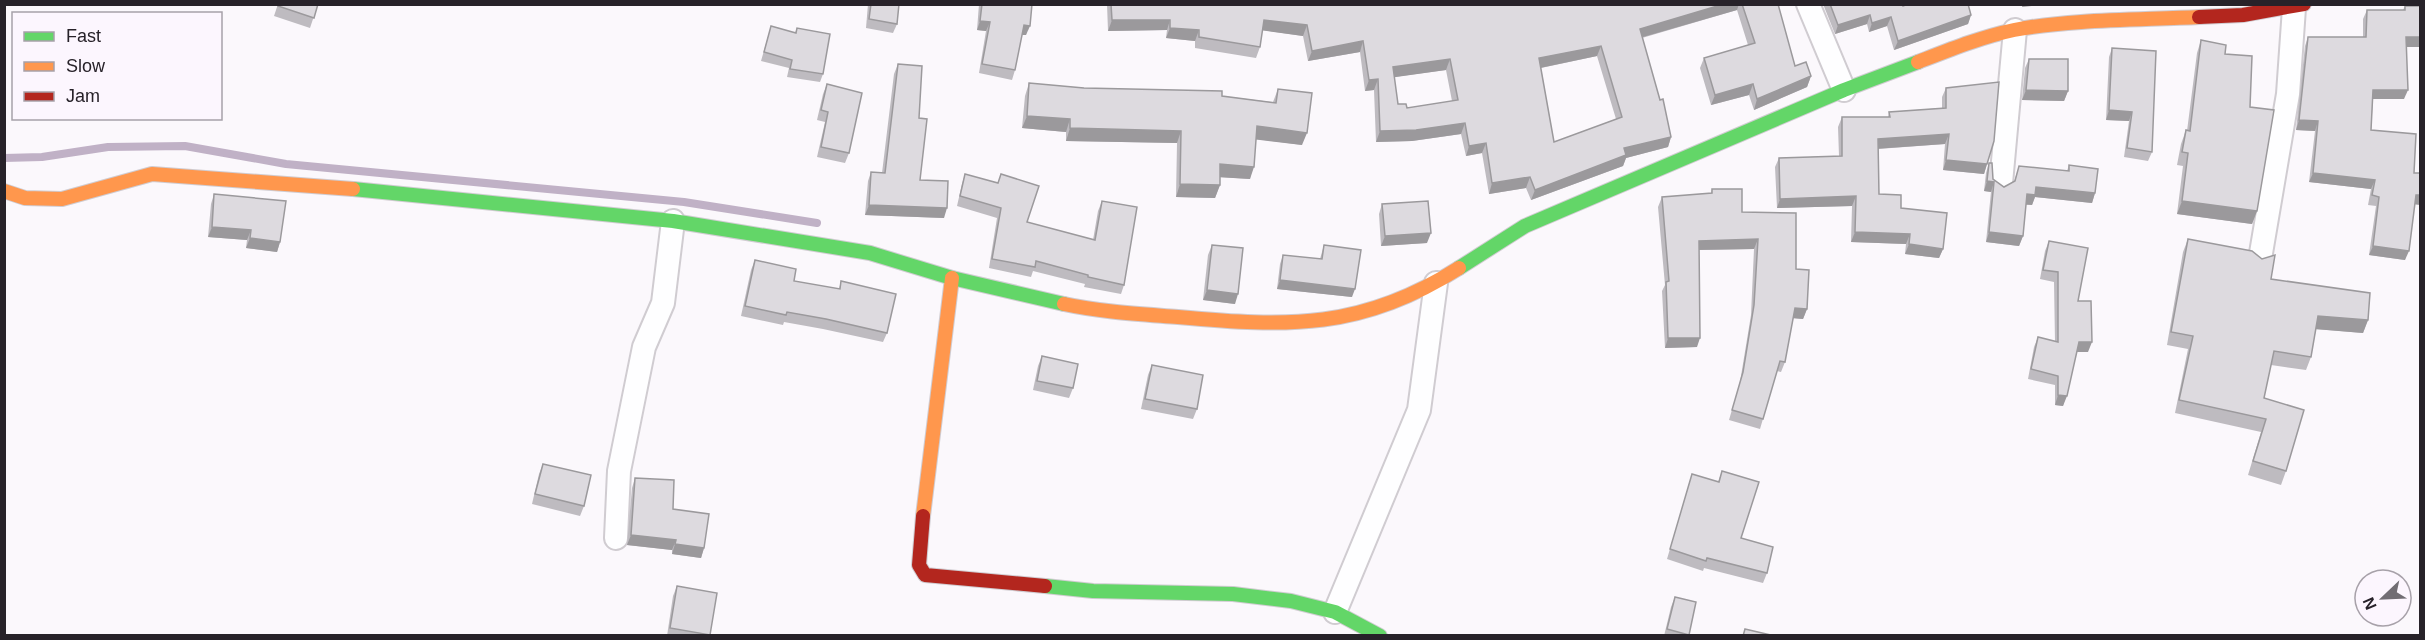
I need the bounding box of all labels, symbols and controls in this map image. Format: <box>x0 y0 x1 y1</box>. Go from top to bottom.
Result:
legend <box>12 12 222 120</box>
text: Fast <box>66 26 101 46</box>
text: Slow <box>66 56 106 76</box>
text: Jam <box>66 86 100 106</box>
north arrow <box>2353 568 2413 628</box>
text: N <box>2360 595 2380 612</box>

